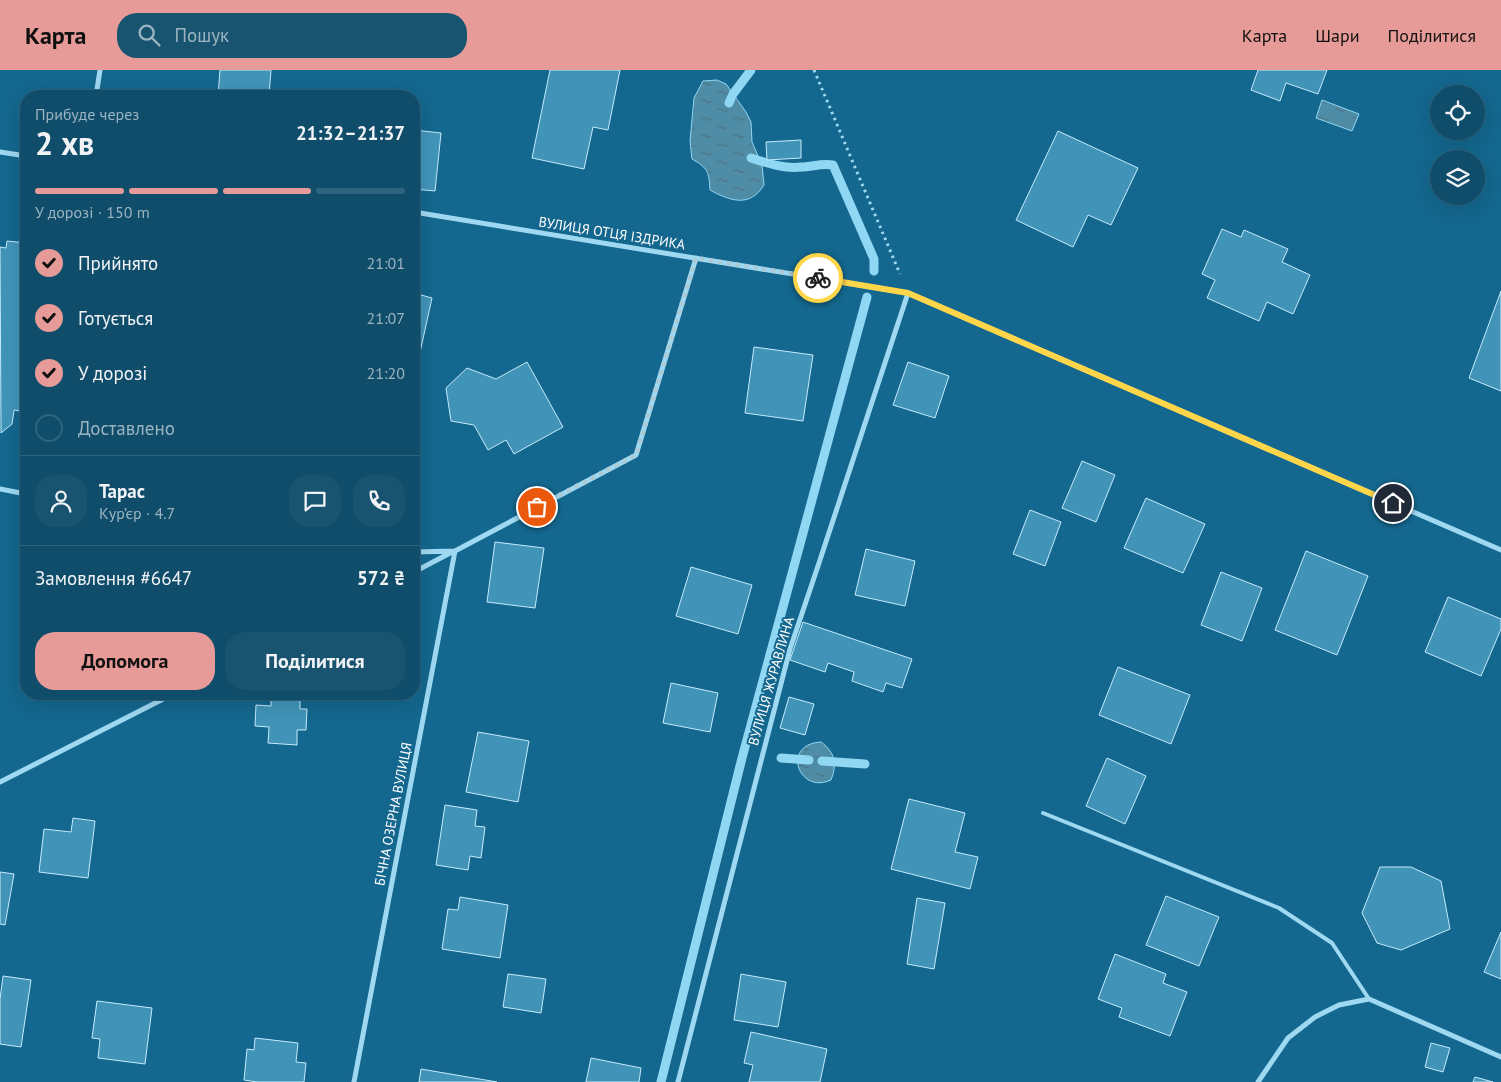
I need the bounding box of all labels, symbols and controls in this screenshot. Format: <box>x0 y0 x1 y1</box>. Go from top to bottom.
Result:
search box <box>117 13 467 58</box>
text: Карта <box>25 20 87 51</box>
icon: search <box>135 21 163 49</box>
text: Пошук <box>175 23 229 47</box>
text: Карта <box>1242 24 1287 47</box>
text: Шари <box>1315 24 1359 47</box>
text: Поділитися <box>1387 24 1476 47</box>
map controls <box>1430 85 1485 205</box>
button: locate <box>1430 85 1485 140</box>
text: Прибуде через <box>35 104 139 124</box>
text: 21:32–21:37 <box>296 121 405 145</box>
text: 2 хв <box>35 122 94 164</box>
button: layers <box>1430 150 1485 205</box>
text: У дорозі · 150 m <box>35 202 150 222</box>
street label: ВУЛИЦЯ ОТЦЯ ІЗДРИКА <box>537 213 687 254</box>
icon: check <box>35 249 63 277</box>
text: Прийнято <box>78 251 158 275</box>
text: 21:01 <box>367 253 405 273</box>
courier <box>793 253 843 303</box>
icon: bike <box>804 264 832 292</box>
icon: check <box>35 304 63 332</box>
text: Готується <box>78 306 153 330</box>
text: 21:07 <box>367 308 405 328</box>
icon: check <box>35 359 63 387</box>
text: У дорозі <box>78 361 147 385</box>
text: 21:20 <box>367 363 405 383</box>
text: Доставлено <box>78 416 175 440</box>
button: person <box>35 475 87 527</box>
button: chat <box>289 475 341 527</box>
button: phone <box>353 475 405 527</box>
text: Тарас <box>99 479 145 503</box>
pin <box>1372 482 1414 524</box>
pin <box>516 486 558 528</box>
icon: home <box>1379 489 1407 517</box>
icon: bag <box>523 493 551 521</box>
text: Кур’єр · 4.7 <box>99 503 175 523</box>
text: Замовлення #6647 <box>35 566 192 590</box>
text: 572 ₴ <box>357 566 405 590</box>
street label: ВУЛИЦЯ ЖУРАВЛИНА <box>744 614 798 748</box>
button: Допомога <box>35 632 215 690</box>
button: Поділитися <box>225 632 405 690</box>
street label: БІЧНА ОЗЕРНА ВУЛИЦЯ <box>370 741 416 887</box>

